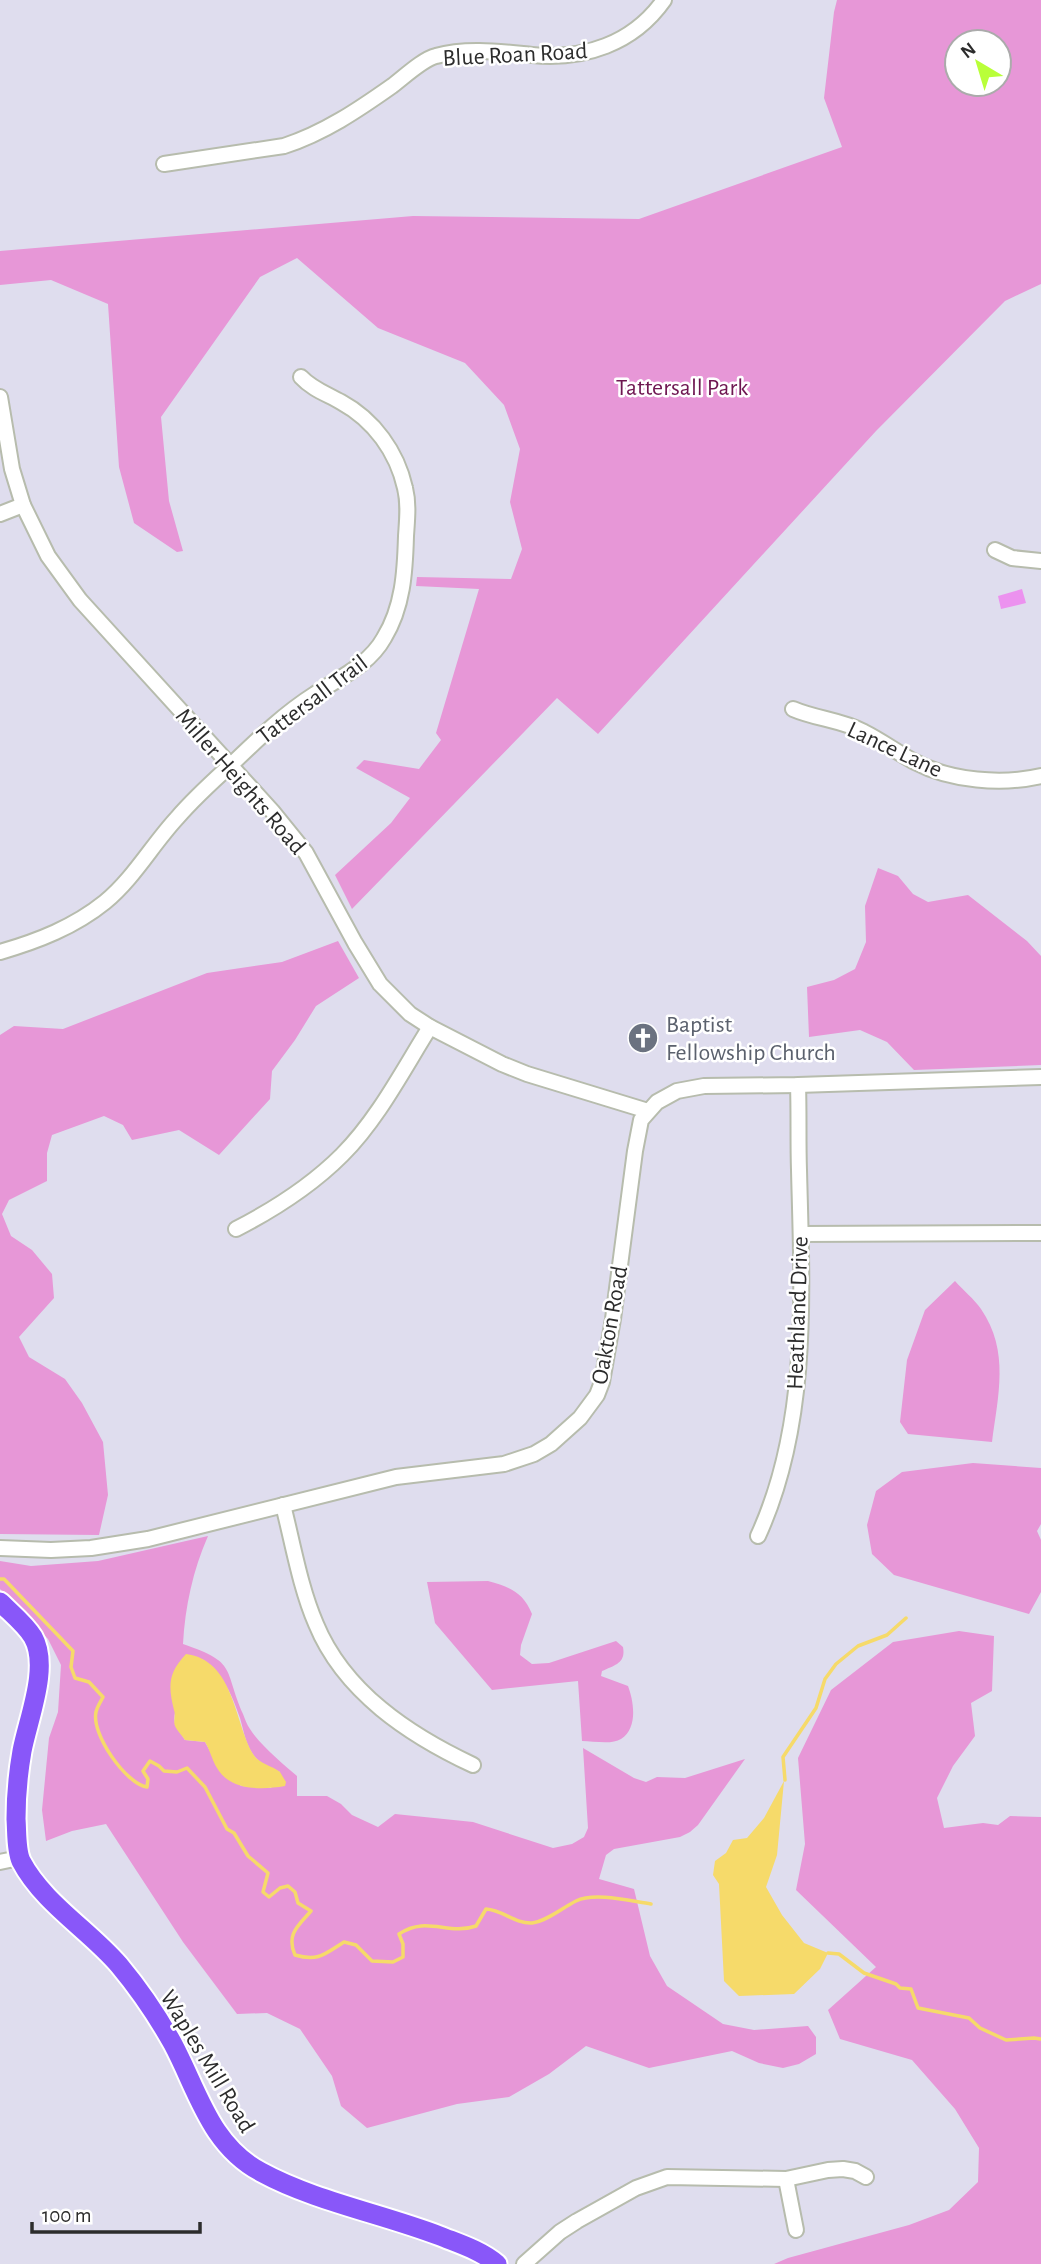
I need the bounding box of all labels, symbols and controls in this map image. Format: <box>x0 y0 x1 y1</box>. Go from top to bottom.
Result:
north arrow <box>943 28 1013 98</box>
street label: Blue Roan Road <box>442 39 588 71</box>
text: N <box>957 39 980 62</box>
park label: Tattersall Park <box>616 376 748 400</box>
street label: Tattersall Trail <box>253 651 372 749</box>
street label: Miller Heights Road <box>171 704 310 859</box>
street label: Lance Lane <box>843 718 946 782</box>
place label: Baptist Fellowship Church <box>666 1013 836 1065</box>
church icon: Baptist Fellowship Church <box>626 1021 660 1055</box>
street label: Heathland Drive <box>783 1236 813 1390</box>
street label: Oakton Road <box>588 1264 632 1386</box>
street label: Waples Mill Road <box>155 1986 259 2137</box>
scale bar <box>32 2190 200 2234</box>
text: 100 m <box>42 2205 92 2226</box>

